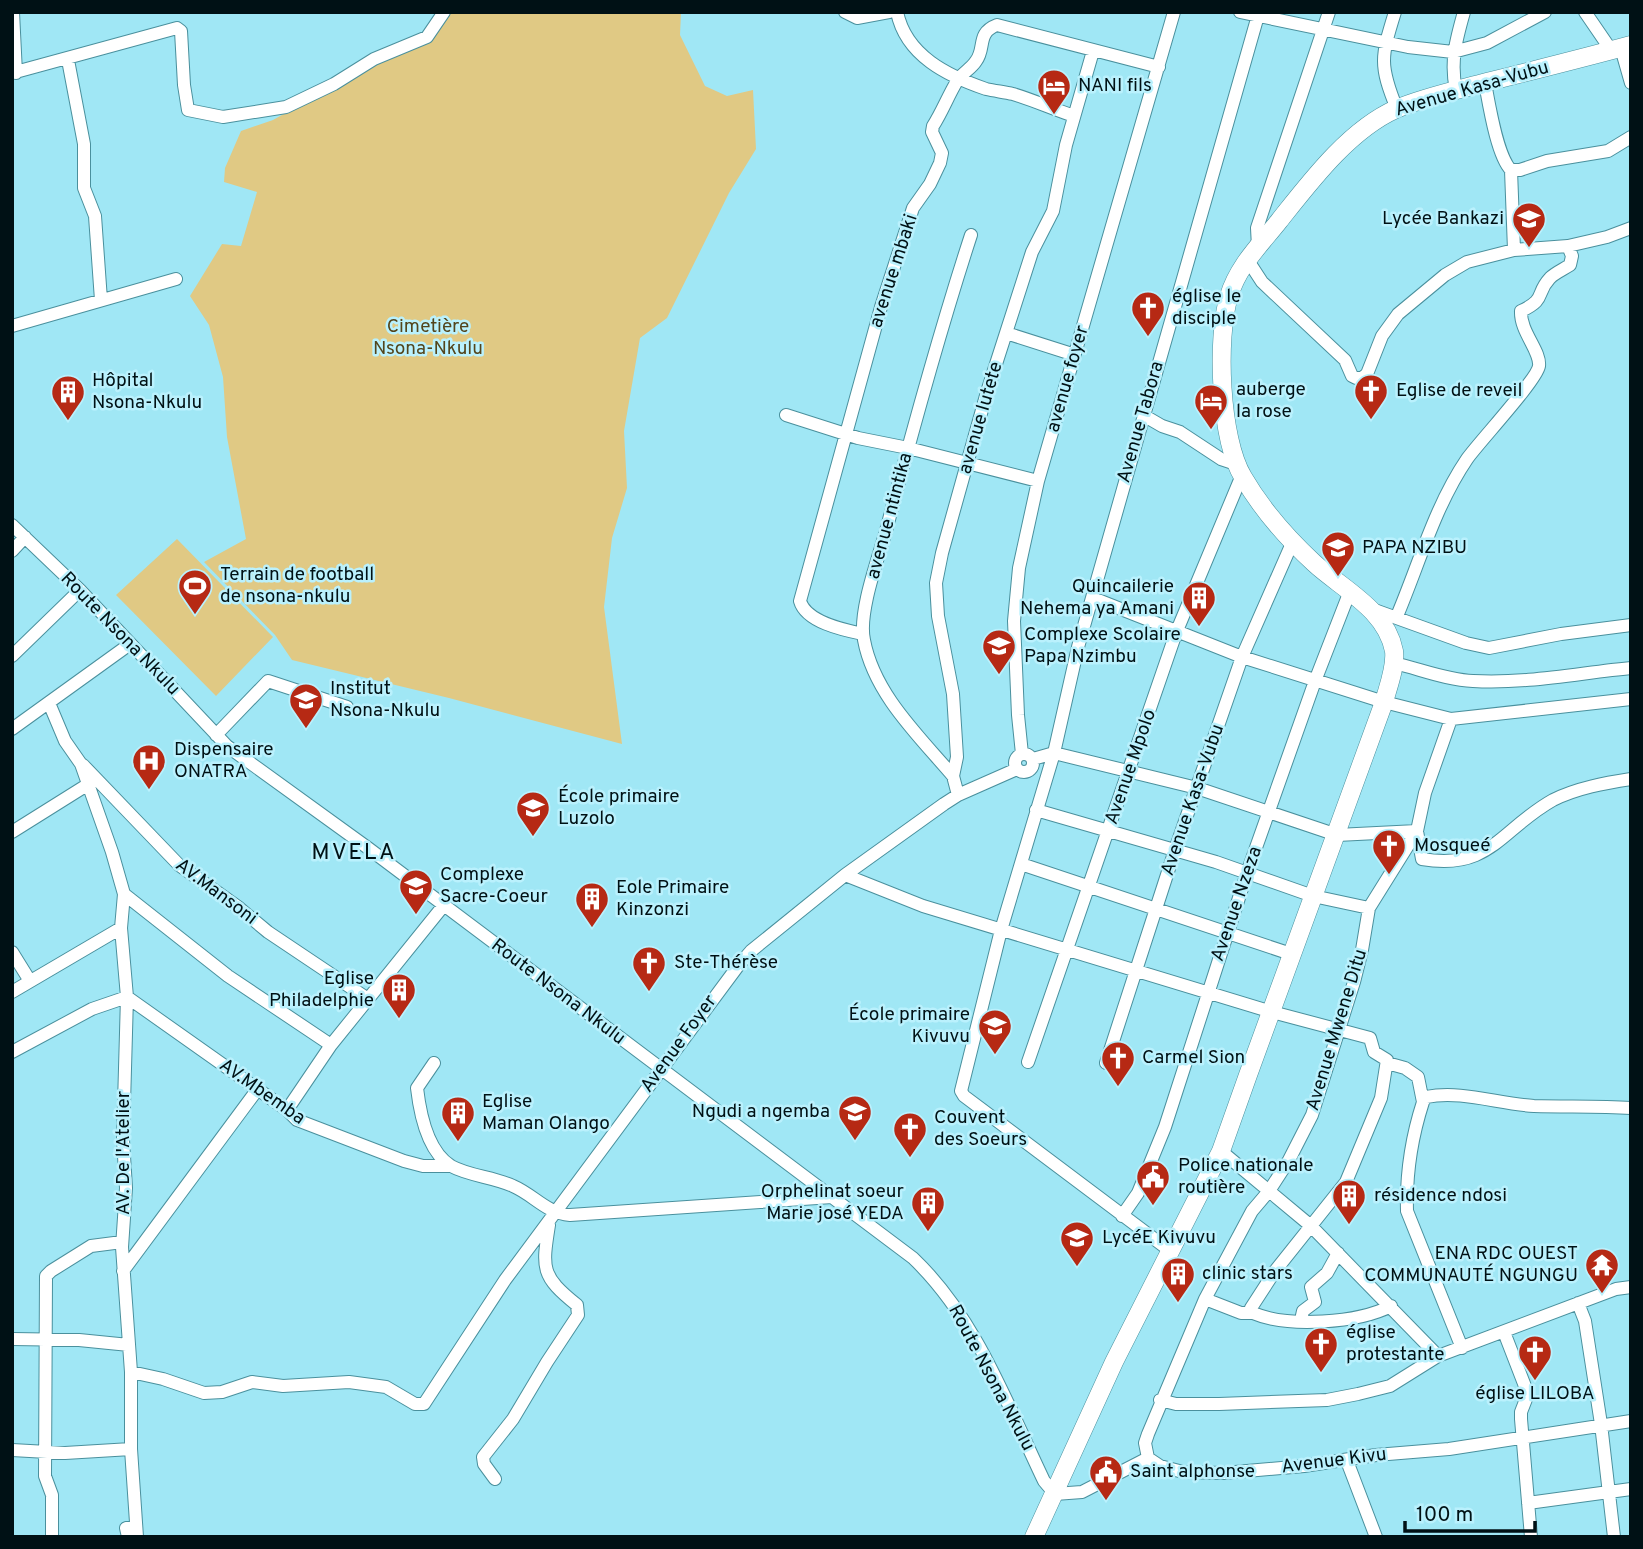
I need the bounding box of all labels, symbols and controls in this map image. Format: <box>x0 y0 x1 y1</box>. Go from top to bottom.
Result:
street label: Avenue Kasa-Vubu <box>1392 56 1552 122</box>
hotel icon: NANI fils <box>1035 67 1073 116</box>
place label: NANI fils <box>1078 74 1152 98</box>
school or university icon: Lycée Bankazi <box>1510 200 1548 249</box>
place label: Lycée Bankazi <box>1382 207 1504 231</box>
street label: avenue mbaki <box>864 211 924 331</box>
place label: église le disciple <box>1172 285 1241 331</box>
church icon: église le disciple <box>1129 289 1167 338</box>
park label: Cimetière Nsona-Nkulu <box>373 315 483 361</box>
street label: avenue foyer <box>1041 322 1095 435</box>
street label: Avenue Tabora <box>1112 358 1170 486</box>
street label: avenue lutete <box>953 359 1009 477</box>
place label: Hôpital Nsona-Nkulu <box>92 369 202 415</box>
church icon: Eglise de reveil <box>1352 372 1390 421</box>
building icon: Hôpital Nsona-Nkulu <box>49 373 87 422</box>
place label: auberge la rose <box>1236 378 1306 424</box>
place label: Eglise de reveil <box>1396 379 1522 403</box>
hotel icon: auberge la rose <box>1192 382 1230 431</box>
street label: avenue ntintika <box>862 450 918 582</box>
school or university icon: PAPA NZIBU <box>1319 529 1357 578</box>
place label: PAPA NZIBU <box>1362 536 1467 560</box>
place label: Terrain de football de nsona-nkulu <box>220 563 374 609</box>
street label: Route Nsona Nkulu <box>55 567 185 701</box>
sports icon: Terrain de football de nsona-nkulu <box>176 567 214 616</box>
place label: Quincailerie Nehema ya Amani <box>1020 575 1174 621</box>
building icon: Quincailerie Nehema ya Amani <box>1180 579 1218 628</box>
place label: Complexe Scolaire Papa Nzimbu <box>1024 623 1181 669</box>
school or university icon: Complexe Scolaire Papa Nzimbu <box>980 627 1018 676</box>
place label: Institut Nsona-Nkulu <box>330 677 440 723</box>
school or university icon: Institut Nsona-Nkulu <box>287 681 325 730</box>
street label: Avenue Mpolo <box>1100 706 1162 828</box>
street label: Avenue Kasa-Vubu <box>1156 721 1230 879</box>
place label: Dispensaire ONATRA <box>174 738 274 784</box>
hospital icon: Dispensaire ONATRA <box>130 742 168 791</box>
place label: École primaire Luzolo <box>558 784 680 831</box>
school or university icon: École primaire Luzolo <box>514 789 552 838</box>
church icon: Mosqueé <box>1370 827 1408 876</box>
place label: Mosqueé <box>1414 834 1491 858</box>
district label: MVELA <box>311 839 397 868</box>
street label: Avenue Nzeza <box>1206 843 1268 965</box>
street label: AV.Mansoni <box>170 853 262 931</box>
place label: Complexe Sacre-Coeur <box>440 863 548 909</box>
school or university icon: Complexe Sacre-Coeur <box>397 867 435 916</box>
place label: Eole Primaire Kinzonzi <box>616 876 729 922</box>
building icon: Eole Primaire Kinzonzi <box>573 880 611 929</box>
street label: Route Nsona Nkulu <box>486 934 630 1050</box>
church icon: Ste-Thérèse <box>630 944 668 993</box>
street label: Avenue Mwene Ditu <box>1301 946 1373 1114</box>
place label: Ste-Thérèse <box>674 951 778 975</box>
place label: Eglise Philadelphie <box>269 967 374 1013</box>
building icon: Eglise Philadelphie <box>380 971 418 1020</box>
street label: Avenue Foyer <box>635 990 723 1098</box>
place label: École primaire Kivuvu <box>848 1002 970 1049</box>
school or university icon: École primaire Kivuvu <box>976 1007 1014 1056</box>
church icon: Carmel Sion <box>1099 1039 1137 1088</box>
place label: Carmel Sion <box>1142 1046 1245 1070</box>
street label: AV.Mbemba <box>214 1054 310 1130</box>
street label: AV. De l'Atelier <box>112 1090 136 1215</box>
place label: Eglise Maman Olango <box>482 1090 610 1136</box>
school or university icon: Ngudi a ngemba <box>836 1093 874 1142</box>
building icon: Eglise Maman Olango <box>439 1094 477 1143</box>
place label: Ngudi a ngemba <box>692 1100 830 1124</box>
place label: Couvent des Soeurs <box>934 1106 1027 1152</box>
church icon: Couvent des Soeurs <box>891 1110 929 1159</box>
place label: Police nationale routière <box>1178 1154 1313 1200</box>
public building icon: Police nationale routière <box>1134 1158 1172 1207</box>
building icon: résidence ndosi <box>1330 1177 1368 1226</box>
place label: Orphelinat soeur Marie josé YEDA <box>761 1180 905 1226</box>
building icon: Orphelinat soeur Marie josé YEDA <box>909 1184 947 1233</box>
place label: résidence ndosi <box>1374 1184 1507 1208</box>
school or university icon: LycéE Kivuvu <box>1058 1219 1096 1268</box>
place label: LycéE Kivuvu <box>1102 1226 1216 1250</box>
place label: ENA RDC OUEST COMMUNAUTÉ NGUNGU <box>1364 1242 1578 1288</box>
temple icon: ENA RDC OUEST COMMUNAUTÉ NGUNGU <box>1583 1246 1621 1295</box>
building icon: clinic stars <box>1159 1255 1197 1304</box>
place label: clinic stars <box>1202 1262 1293 1286</box>
street label: Route Nsona Nkulu <box>942 1301 1040 1455</box>
place label: église protestante <box>1346 1321 1445 1367</box>
church icon: église protestante <box>1302 1325 1340 1374</box>
church icon: église LILOBA <box>1516 1333 1554 1382</box>
place label: église LILOBA <box>1475 1382 1595 1406</box>
street label: Avenue Kivu <box>1280 1443 1388 1479</box>
public building icon: Saint alphonse <box>1087 1453 1125 1502</box>
place label: Saint alphonse <box>1130 1460 1255 1484</box>
scale bar <box>1405 1490 1534 1534</box>
text: 100 m <box>1416 1502 1473 1529</box>

